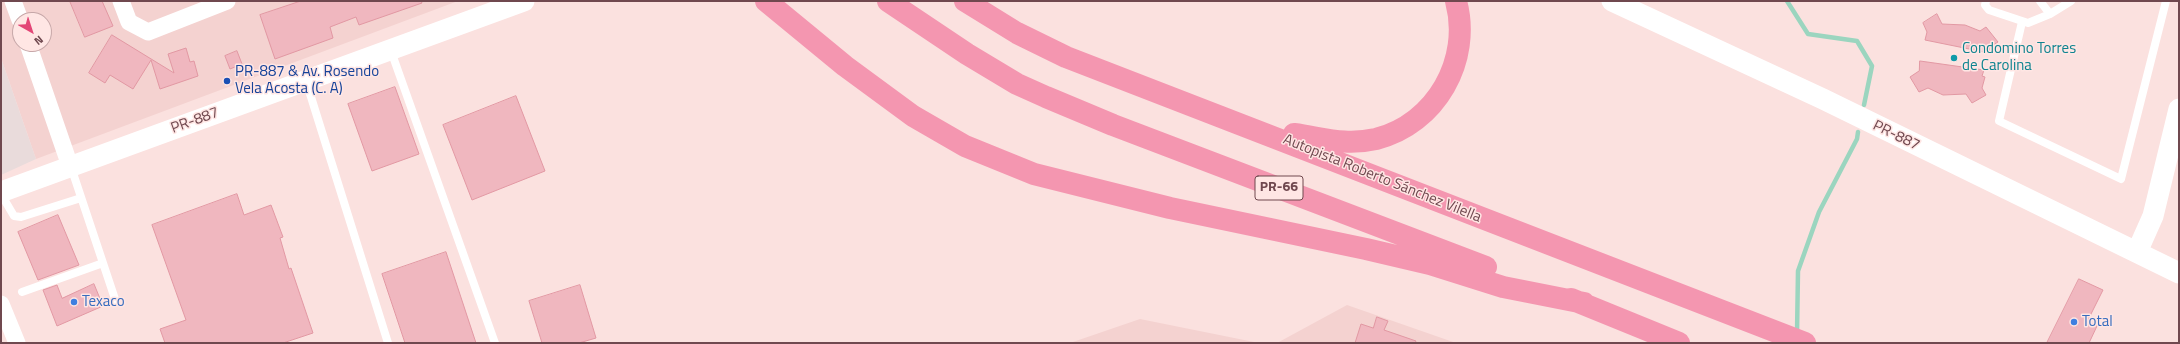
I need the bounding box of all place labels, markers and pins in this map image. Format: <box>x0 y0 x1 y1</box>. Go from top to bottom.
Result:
place label: Condomino Torres de Carolina <box>1962 40 2076 75</box>
marker: Condomino Torres de Carolina <box>1949 53 1959 63</box>
place label: PR-887 & Av. Rosendo Vela Acosta (C. A) <box>235 63 379 98</box>
marker: PR-887 & Av. Rosendo Vela Acosta (C. A) <box>222 76 232 86</box>
place label: Texaco <box>82 293 125 311</box>
marker: Texaco <box>69 297 79 307</box>
place label: Total <box>2082 313 2113 331</box>
marker: Total <box>2069 317 2079 327</box>

